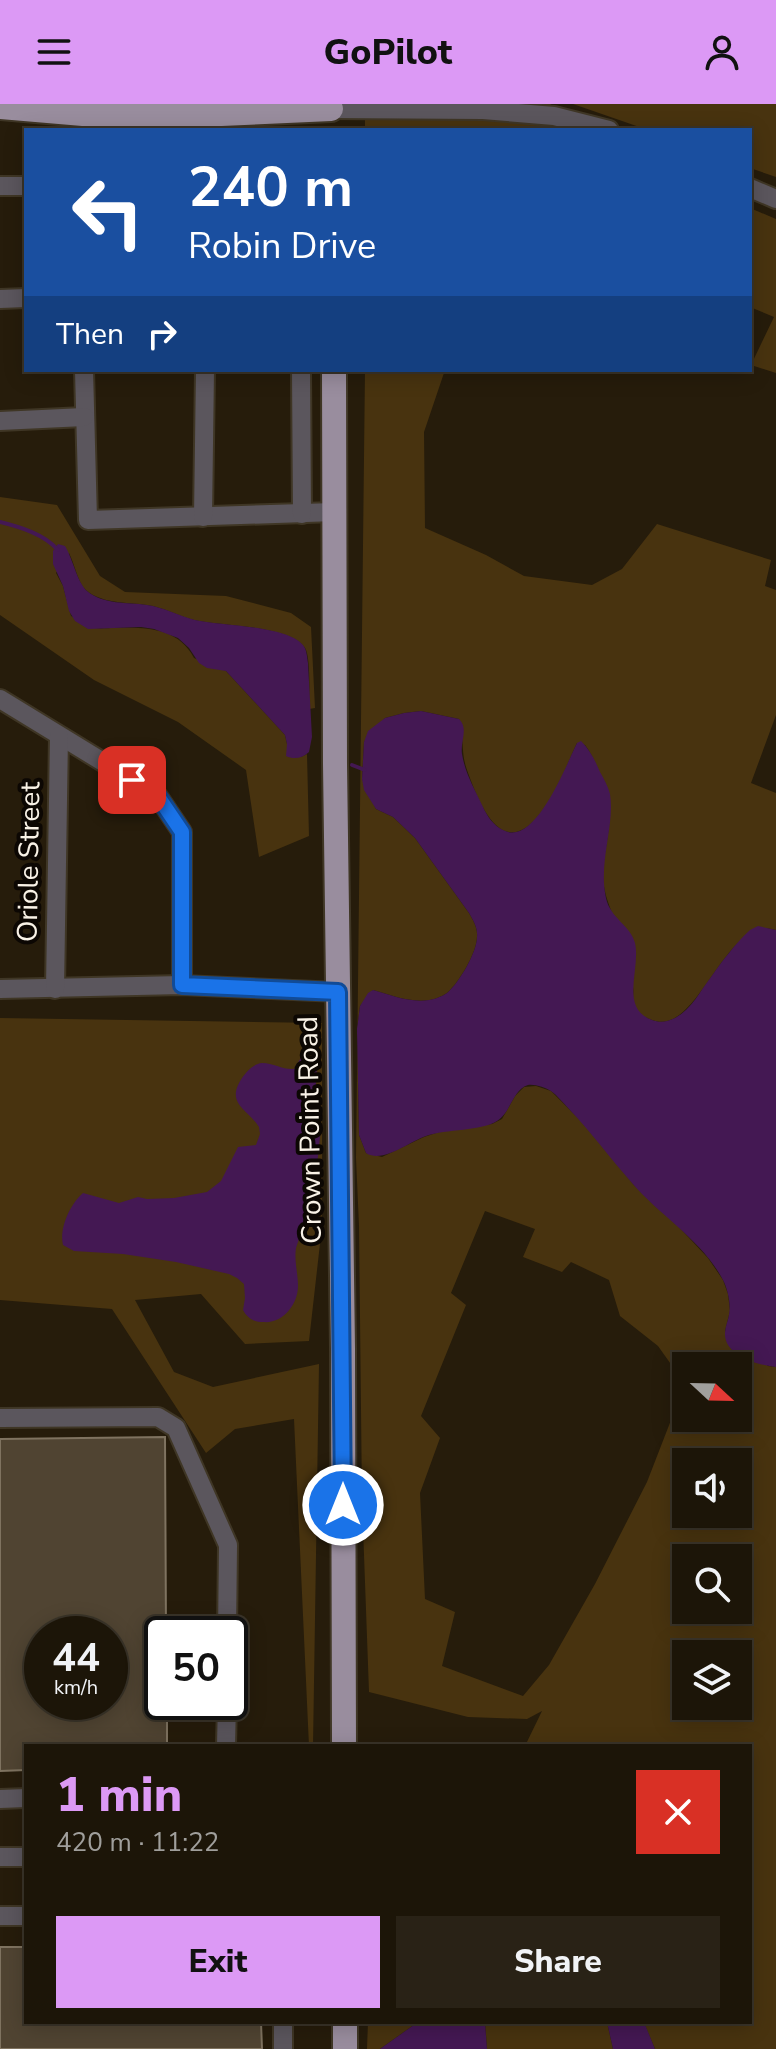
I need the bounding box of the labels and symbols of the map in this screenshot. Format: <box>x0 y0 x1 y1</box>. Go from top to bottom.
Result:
pin <box>98 746 166 814</box>
street label: Oriole Street <box>9 781 49 942</box>
street label: Crown Point Road <box>289 1016 331 1244</box>
north arrow <box>672 1352 752 1432</box>
position arrow <box>301 1463 385 1547</box>
speed limit sign: 50 <box>144 1616 248 1720</box>

